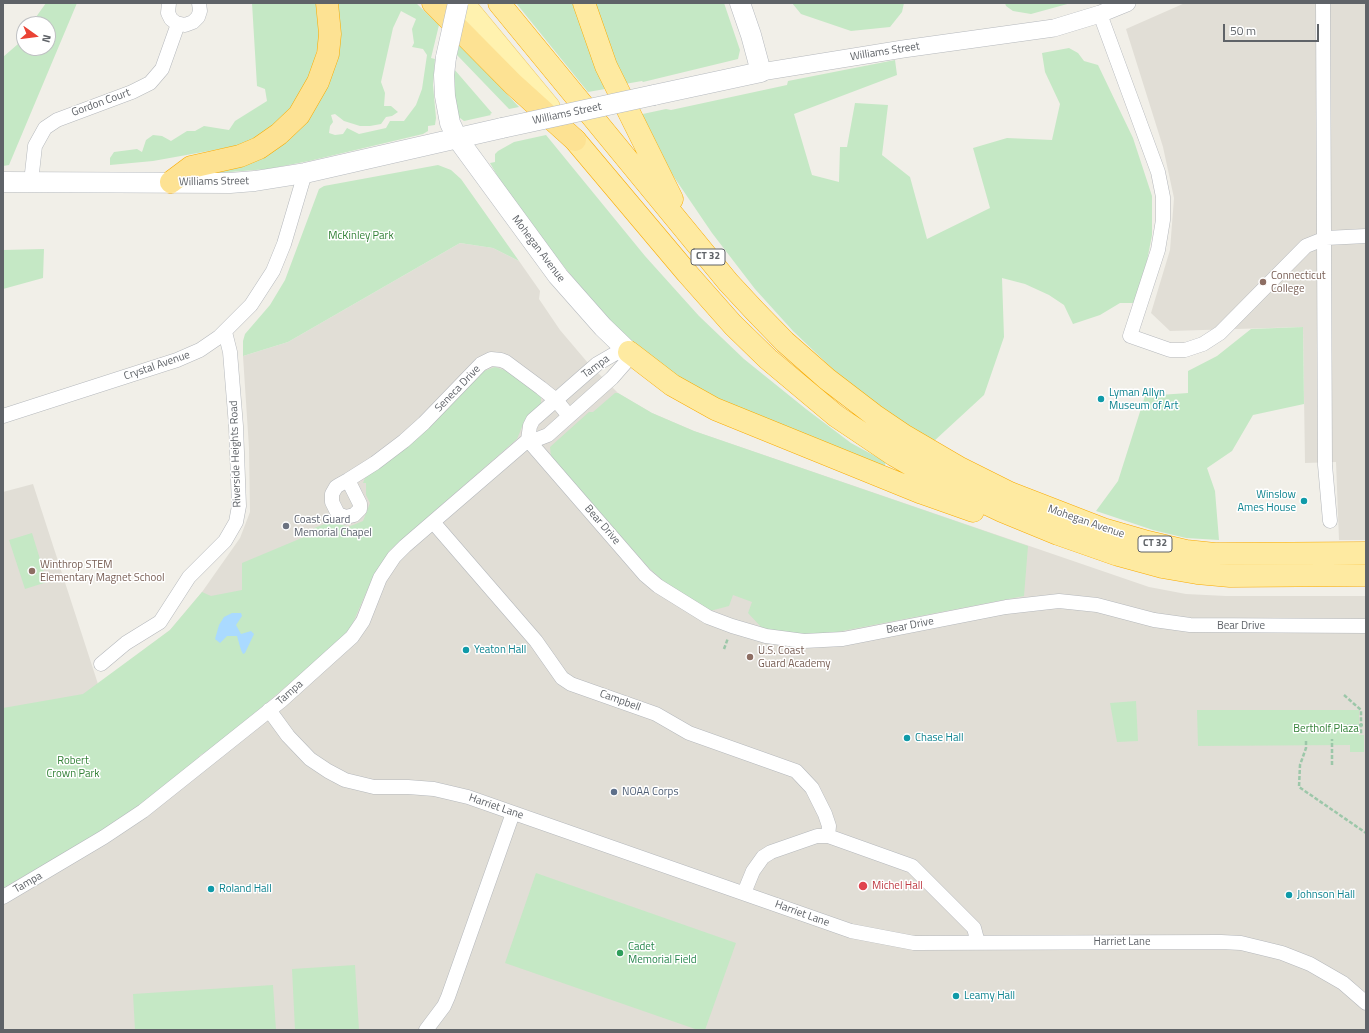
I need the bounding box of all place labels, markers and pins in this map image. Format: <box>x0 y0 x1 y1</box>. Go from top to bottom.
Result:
place label: Connecticut College <box>1271 269 1326 295</box>
marker: Connecticut College <box>1258 277 1268 287</box>
place label: Lyman Allyn Museum of Art <box>1109 386 1178 412</box>
marker: Lyman Allyn Museum of Art <box>1096 394 1106 404</box>
place label: Winslow Ames House <box>1237 488 1296 514</box>
marker: Winslow Ames House <box>1299 496 1309 506</box>
place label: Coast Guard Memorial Chapel <box>294 513 372 539</box>
marker: Coast Guard Memorial Chapel <box>281 521 291 531</box>
place label: Winthrop STEM Elementary Magnet School <box>40 558 165 584</box>
marker: Winthrop STEM Elementary Magnet School <box>27 566 37 576</box>
place label: Yeaton Hall <box>474 643 526 657</box>
place label: U.S. Coast Guard Academy <box>758 644 831 670</box>
marker: Yeaton Hall <box>461 645 471 655</box>
marker: U.S. Coast Guard Academy <box>745 652 755 662</box>
place label: Chase Hall <box>915 731 964 745</box>
marker: Chase Hall <box>902 733 912 743</box>
place label: NOAA Corps <box>622 785 678 799</box>
marker: NOAA Corps <box>609 787 619 797</box>
place label: Michel Hall <box>872 879 923 893</box>
marker: Michel Hall <box>857 880 869 892</box>
place label: Roland Hall <box>219 882 272 896</box>
marker: Roland Hall <box>206 884 216 894</box>
place label: Johnson Hall <box>1297 888 1355 902</box>
marker: Johnson Hall <box>1284 890 1294 900</box>
place label: Cadet Memorial Field <box>628 940 697 966</box>
marker: Cadet Memorial Field <box>615 948 625 958</box>
place label: Leamy Hall <box>964 989 1015 1003</box>
marker: Leamy Hall <box>951 991 961 1001</box>

